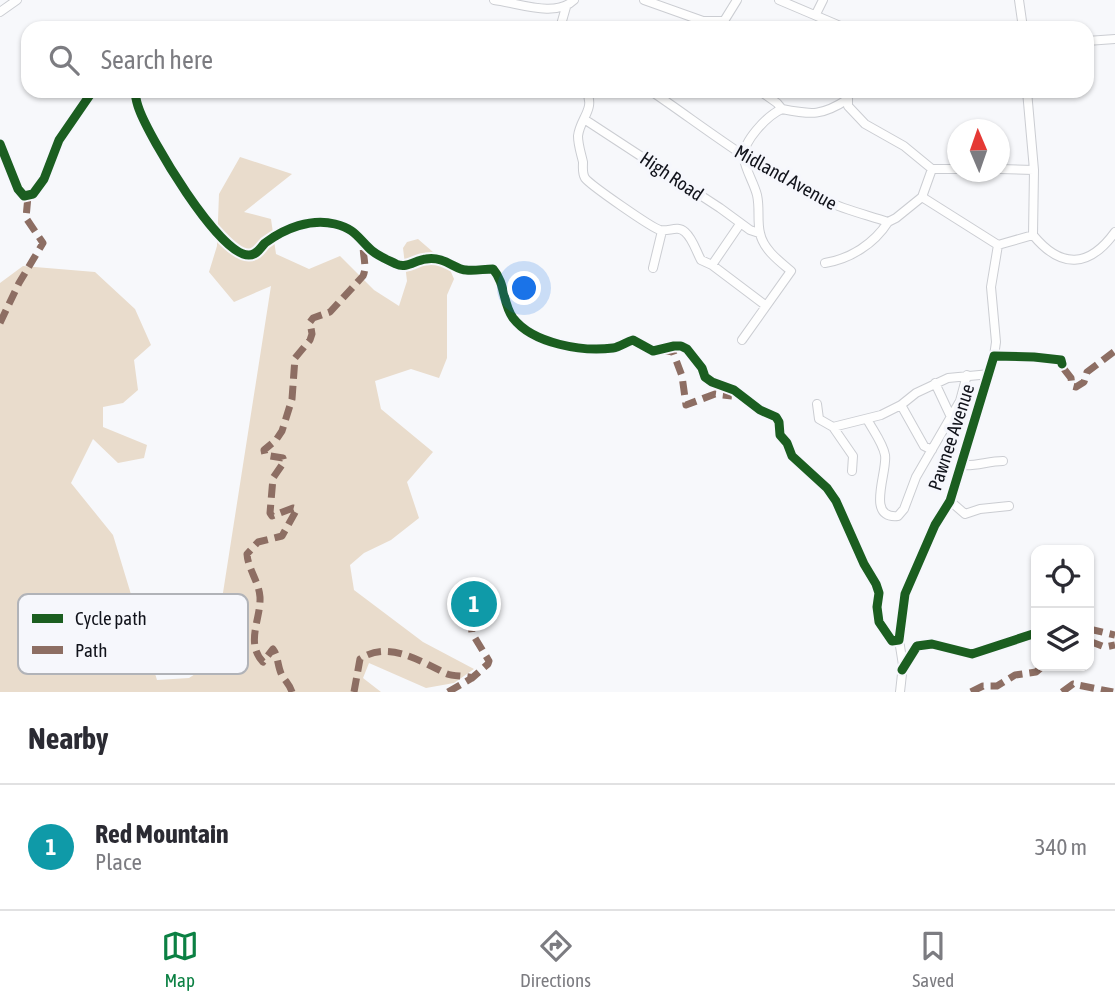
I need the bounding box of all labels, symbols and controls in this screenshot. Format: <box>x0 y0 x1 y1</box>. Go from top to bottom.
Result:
search box <box>21 21 1094 98</box>
icon: search <box>45 41 83 79</box>
text: Search here <box>101 45 213 75</box>
north arrow <box>947 119 1010 182</box>
street label: Midland Avenue <box>731 140 841 214</box>
street label: High Road <box>636 147 708 205</box>
your location <box>507 271 541 305</box>
street label: Pawnee Avenue <box>923 381 979 493</box>
map controls <box>1031 545 1094 671</box>
button: locate <box>1031 545 1094 608</box>
pin: 1 <box>451 578 497 630</box>
legend <box>18 594 248 674</box>
text: Cycle path <box>75 607 147 629</box>
button: layers <box>1031 608 1094 671</box>
text: Path <box>75 639 107 661</box>
text: Nearby <box>28 721 108 755</box>
text: Red Mountain <box>95 819 229 849</box>
text: 1 <box>46 834 56 860</box>
text: 340 m <box>1035 834 1087 860</box>
text: Place <box>95 849 142 875</box>
tab: Map <box>161 927 199 991</box>
tab: Directions <box>520 927 591 991</box>
tab: Saved <box>912 927 954 991</box>

